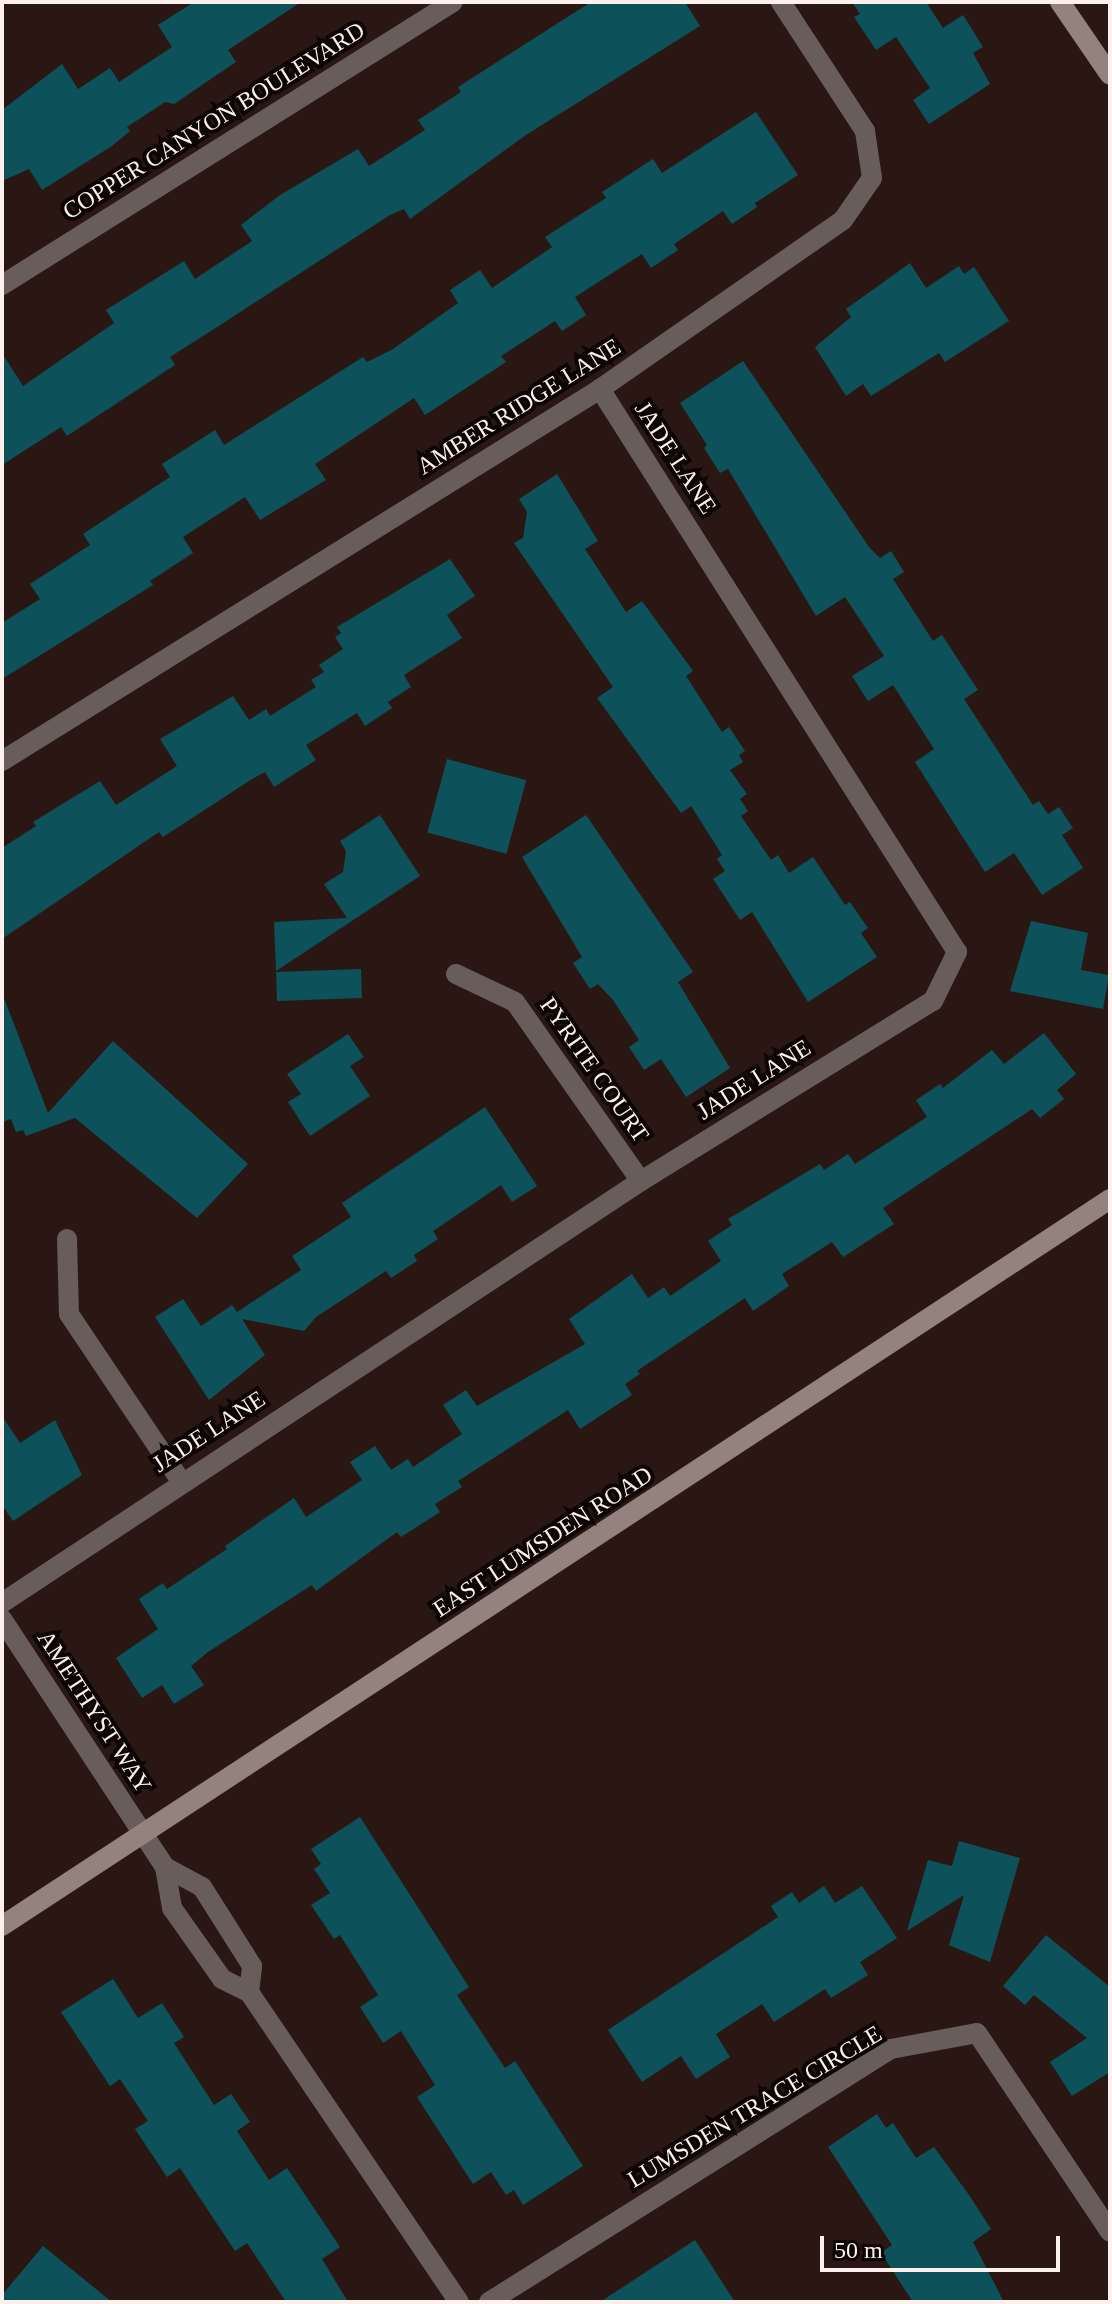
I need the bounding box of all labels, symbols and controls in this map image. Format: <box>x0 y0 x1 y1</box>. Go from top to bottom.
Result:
street label: COPPER CANYON BOULEVARD <box>58 16 370 226</box>
street label: AMBER RIDGE LANE <box>412 333 626 481</box>
street label: JADE LANE <box>628 396 722 520</box>
street label: PYRITE COURT <box>533 992 655 1148</box>
street label: JADE LANE <box>692 1034 816 1126</box>
street label: JADE LANE <box>147 1385 271 1479</box>
street label: EAST LUMSDEN ROAD <box>428 1460 658 1624</box>
street label: AMETHYST WAY <box>30 1625 158 1799</box>
street label: LUMSDEN TRACE CIRCLE <box>622 2019 888 2195</box>
scale bar <box>824 2220 1064 2270</box>
text: 50 m <box>834 2237 883 2263</box>

